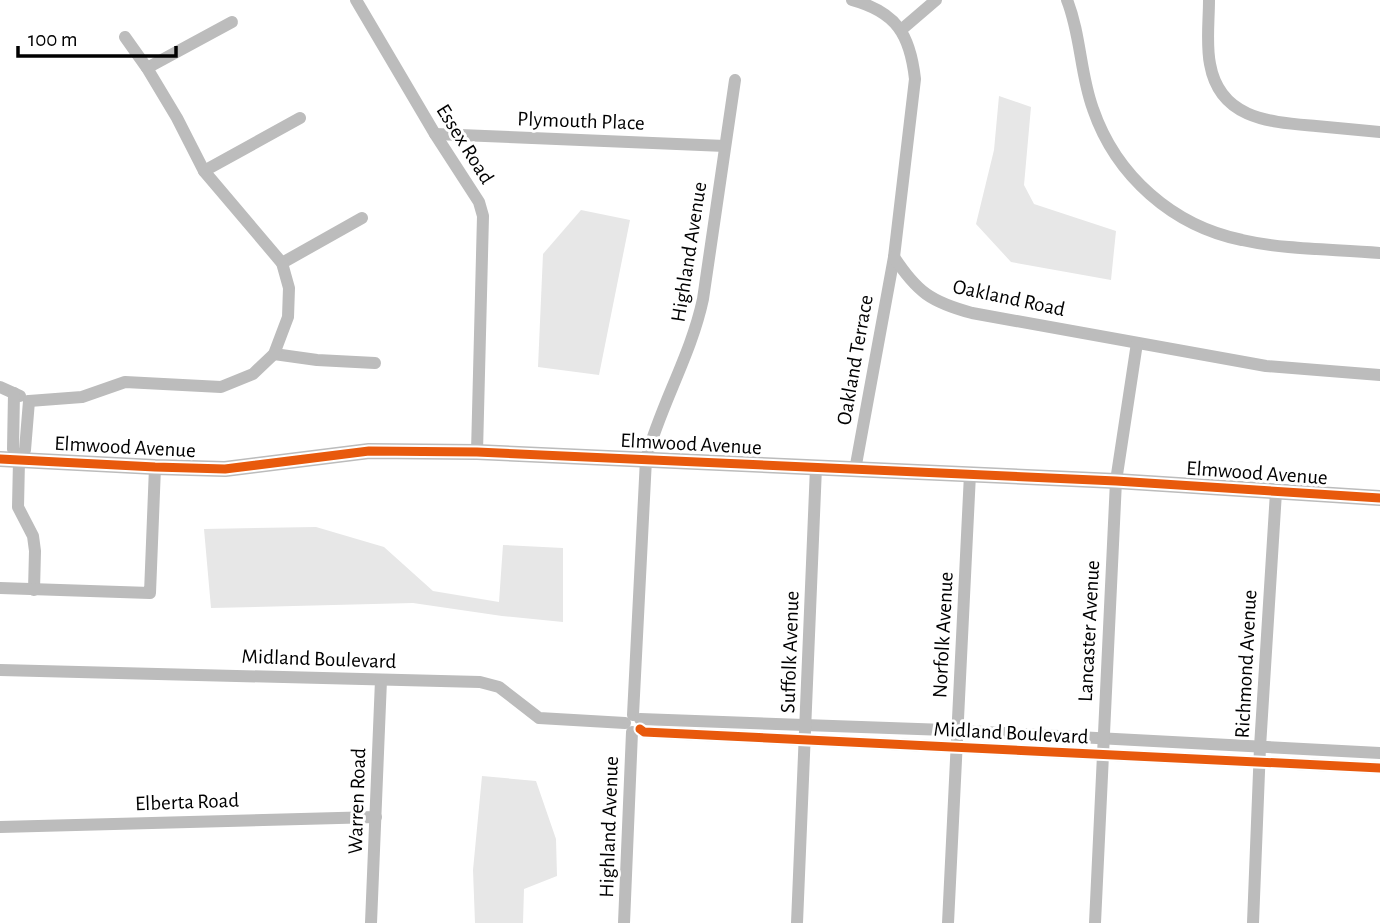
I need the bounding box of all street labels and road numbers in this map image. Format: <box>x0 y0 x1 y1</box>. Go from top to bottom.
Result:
street label: Essex Road <box>432 100 498 188</box>
street label: Plymouth Place <box>517 108 645 134</box>
street label: Highland Avenue <box>668 180 710 324</box>
street label: Oakland Road <box>951 276 1067 320</box>
street label: Oakland Terrace <box>833 293 877 427</box>
street label: Elmwood Avenue <box>620 430 762 458</box>
street label: Elmwood Avenue <box>54 433 196 461</box>
street label: Elmwood Avenue <box>1186 458 1328 488</box>
street label: Lancaster Avenue <box>1075 560 1103 702</box>
street label: Norfolk Avenue <box>929 571 957 699</box>
street label: Richmond Avenue <box>1232 589 1260 739</box>
street label: Suffolk Avenue <box>777 590 803 714</box>
street label: Midland Boulevard <box>241 646 397 672</box>
street label: Midland Boulevard <box>933 718 1089 748</box>
street label: Warren Road <box>345 747 369 855</box>
street label: Highland Avenue <box>596 756 622 898</box>
street label: Elberta Road <box>135 790 240 814</box>

